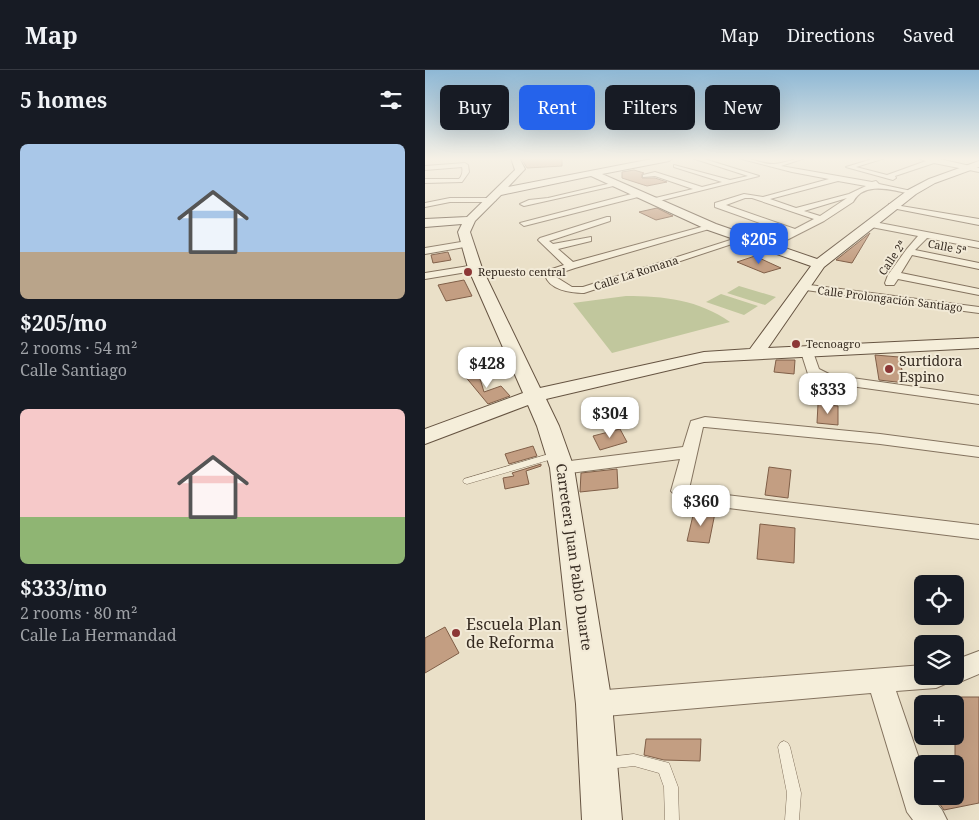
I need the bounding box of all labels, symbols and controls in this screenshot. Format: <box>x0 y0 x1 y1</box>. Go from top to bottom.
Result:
text: Map <box>25 18 78 51</box>
text: Map <box>721 23 759 47</box>
text: Directions <box>787 23 875 47</box>
text: Saved <box>903 23 954 47</box>
chip: Buy <box>440 85 509 130</box>
chip: Rent <box>519 85 595 130</box>
chip: Filters <box>605 85 695 130</box>
chip: New <box>705 85 780 130</box>
text: 5 homes <box>20 86 107 114</box>
icon: filters <box>377 86 405 114</box>
icon: home <box>168 177 258 267</box>
pin: $205 <box>729 222 789 265</box>
text: $205 <box>741 228 777 250</box>
street label: Calle 5ª <box>927 235 968 258</box>
street label: Calle 2ª <box>874 237 909 278</box>
street label: Calle La Romana <box>592 252 680 293</box>
place label: Repuesto central <box>478 264 566 279</box>
marker: Repuesto central <box>462 266 474 278</box>
street label: Calle Prolongación Santiago <box>817 282 963 315</box>
text: $205/mo <box>20 309 107 337</box>
place label: Tecnoagro <box>806 336 861 351</box>
text: 2 rooms · 54 m² <box>20 337 137 359</box>
marker: Tecnoagro <box>790 338 802 350</box>
pin: $428 <box>457 346 517 389</box>
place label: Surtidora Espino <box>899 351 962 386</box>
text: $428 <box>469 352 505 374</box>
text: Calle Santiago <box>20 359 127 381</box>
marker: Surtidora Espino <box>883 363 895 375</box>
pin: $333 <box>798 372 858 415</box>
text: $333 <box>810 378 846 400</box>
pin: $304 <box>580 396 640 439</box>
text: $304 <box>592 402 628 424</box>
icon: home <box>168 442 258 532</box>
street label: Carretera Juan Pablo Duarte <box>552 462 597 652</box>
pin: $360 <box>671 484 731 527</box>
text: $360 <box>683 490 719 512</box>
text: $333/mo <box>20 574 107 602</box>
map controls <box>914 575 964 805</box>
button: locate <box>914 575 964 625</box>
text: 2 rooms · 80 m² <box>20 602 137 624</box>
place label: Escuela Plan de Reforma <box>466 613 562 653</box>
text: Calle La Hermandad <box>20 624 177 646</box>
marker: Escuela Plan de Reforma <box>450 627 462 639</box>
button: layers <box>914 635 964 685</box>
button: + <box>914 695 964 745</box>
button: − <box>914 755 964 805</box>

